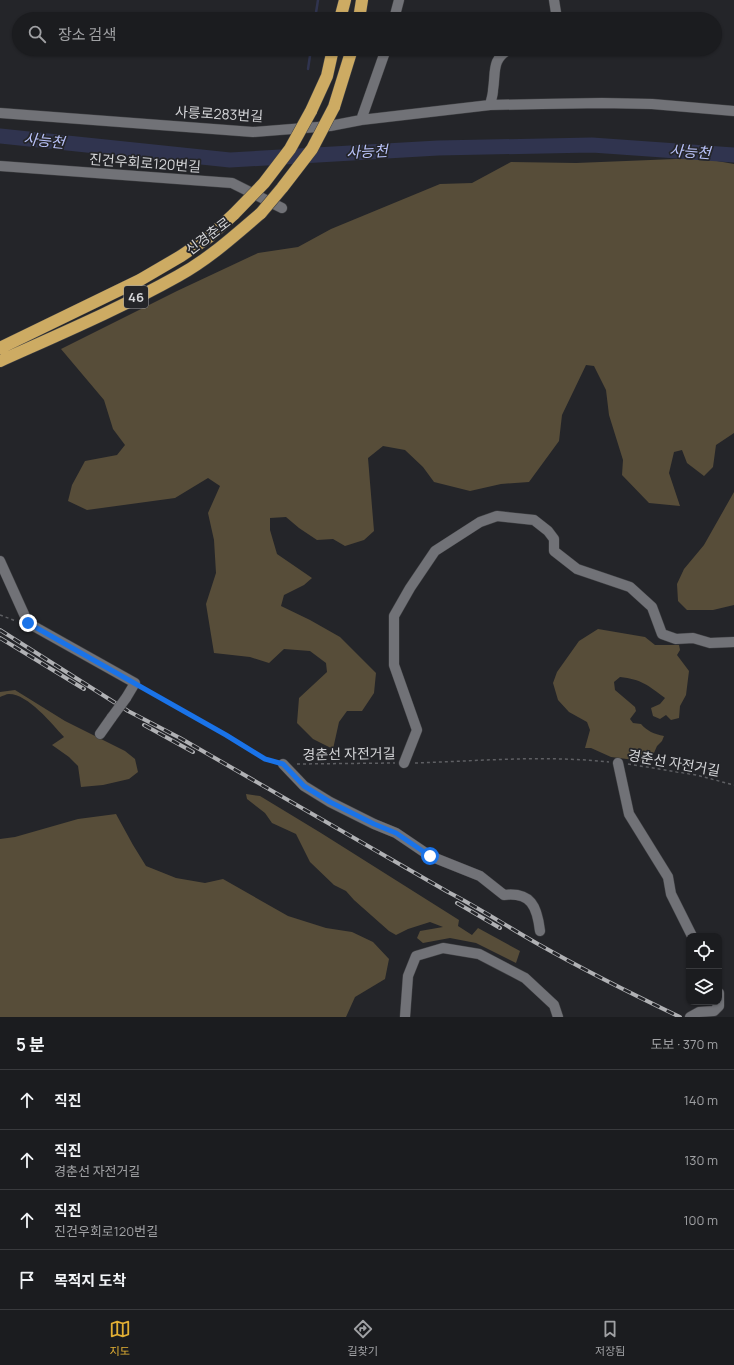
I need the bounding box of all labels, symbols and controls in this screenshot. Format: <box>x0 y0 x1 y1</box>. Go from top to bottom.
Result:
search box <box>12 12 722 56</box>
icon: search <box>26 23 48 45</box>
text: 장소 검색 <box>58 24 116 45</box>
street label: 사릉로283번길 <box>174 102 264 125</box>
water label: 사능천 <box>22 128 68 153</box>
water label: 사능천 <box>346 140 390 163</box>
water label: 사능천 <box>669 140 714 164</box>
street label: 진건우회로120번길 <box>88 149 202 176</box>
street label: 신경춘로 <box>181 212 234 259</box>
road number: 46 <box>124 286 148 308</box>
route end <box>19 614 37 632</box>
street label: 경춘선 자전거길 <box>302 743 396 764</box>
street label: 경춘선 자전거길 <box>627 745 722 780</box>
route start <box>421 847 439 865</box>
map controls <box>686 933 722 1005</box>
button: locate <box>686 933 722 969</box>
button: layers <box>686 969 722 1005</box>
text: 5 분 <box>16 1033 45 1056</box>
text: 도보 · 370 m <box>651 1035 718 1053</box>
icon: ahead <box>16 1089 38 1111</box>
text: 직진 <box>54 1090 82 1111</box>
text: 140 m <box>684 1091 718 1109</box>
text: 직진 <box>54 1140 82 1161</box>
icon: ahead <box>16 1149 38 1171</box>
text: 130 m <box>684 1151 718 1169</box>
text: 경춘선 자전거길 <box>54 1162 140 1180</box>
text: 직진 <box>54 1200 82 1221</box>
icon: ahead <box>16 1209 38 1231</box>
text: 100 m <box>683 1211 718 1229</box>
text: 진건우회로120번길 <box>54 1222 158 1240</box>
icon: arrive <box>16 1269 38 1291</box>
text: 목적지 도착 <box>54 1270 126 1291</box>
tab: 지도 <box>109 1318 131 1358</box>
tab: 길찾기 <box>348 1318 378 1358</box>
tab: 저장됨 <box>595 1318 625 1358</box>

